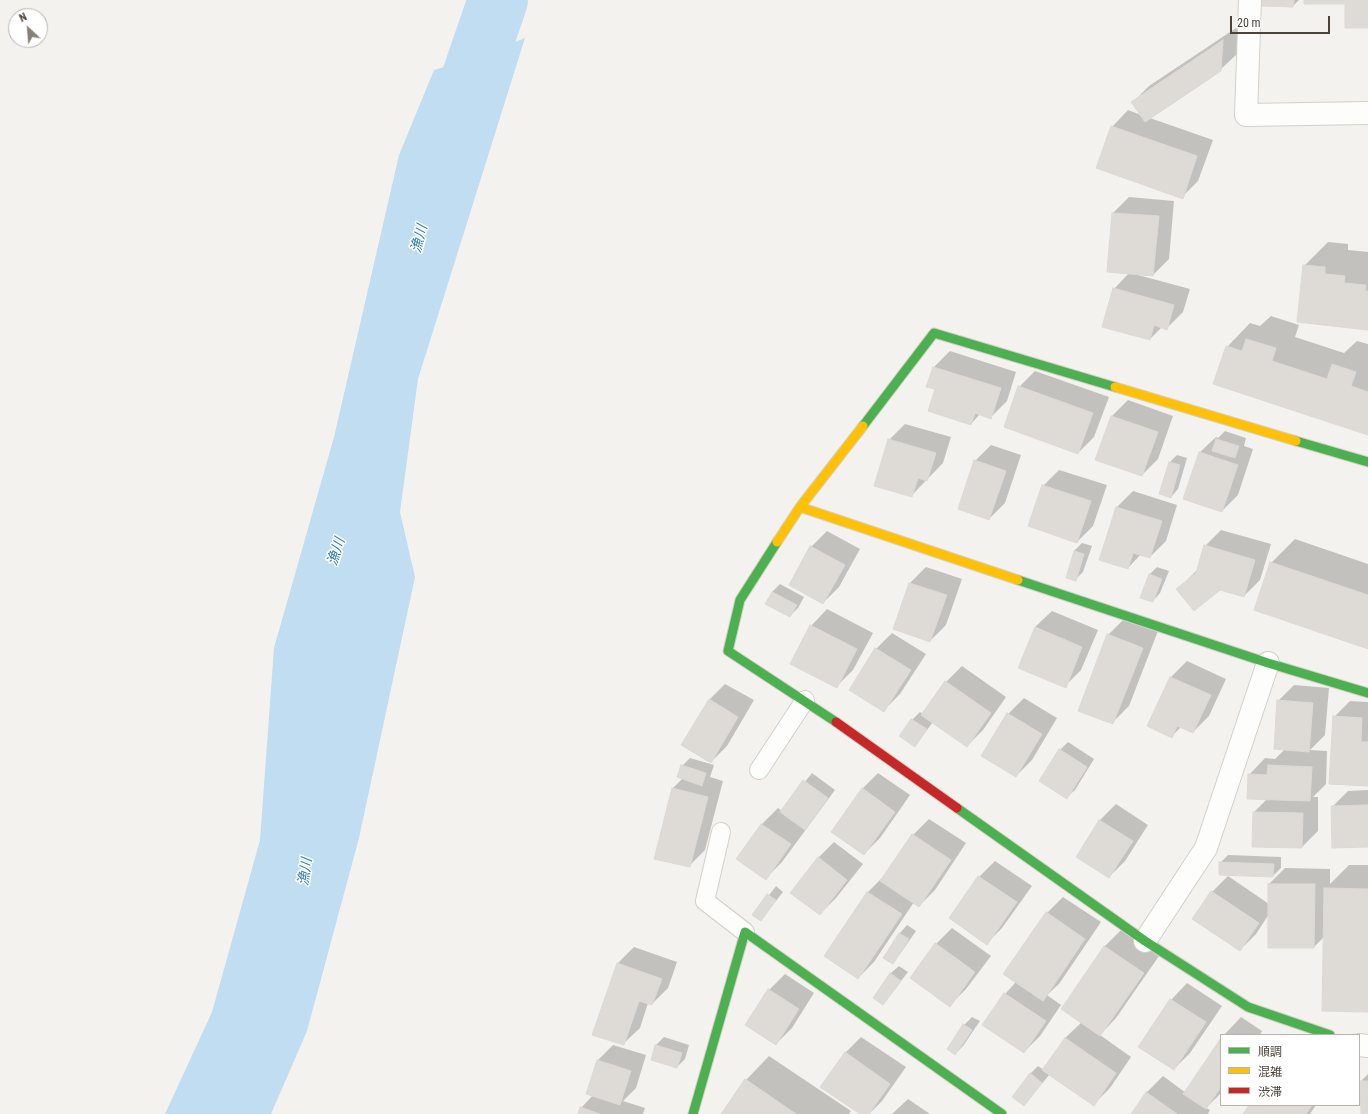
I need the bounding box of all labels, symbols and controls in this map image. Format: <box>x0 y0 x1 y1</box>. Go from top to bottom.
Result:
north arrow <box>8 8 48 48</box>
scale bar <box>1232 8 1332 34</box>
text: N <box>17 10 29 25</box>
text: 20 m <box>1237 16 1261 30</box>
water label: 漁川 <box>408 223 432 255</box>
water label: 漁川 <box>325 536 349 568</box>
water label: 漁川 <box>296 857 316 887</box>
legend <box>1220 1034 1360 1106</box>
text: 順調 <box>1258 1045 1282 1059</box>
text: 混雑 <box>1258 1065 1282 1079</box>
text: 渋滞 <box>1258 1085 1282 1099</box>

